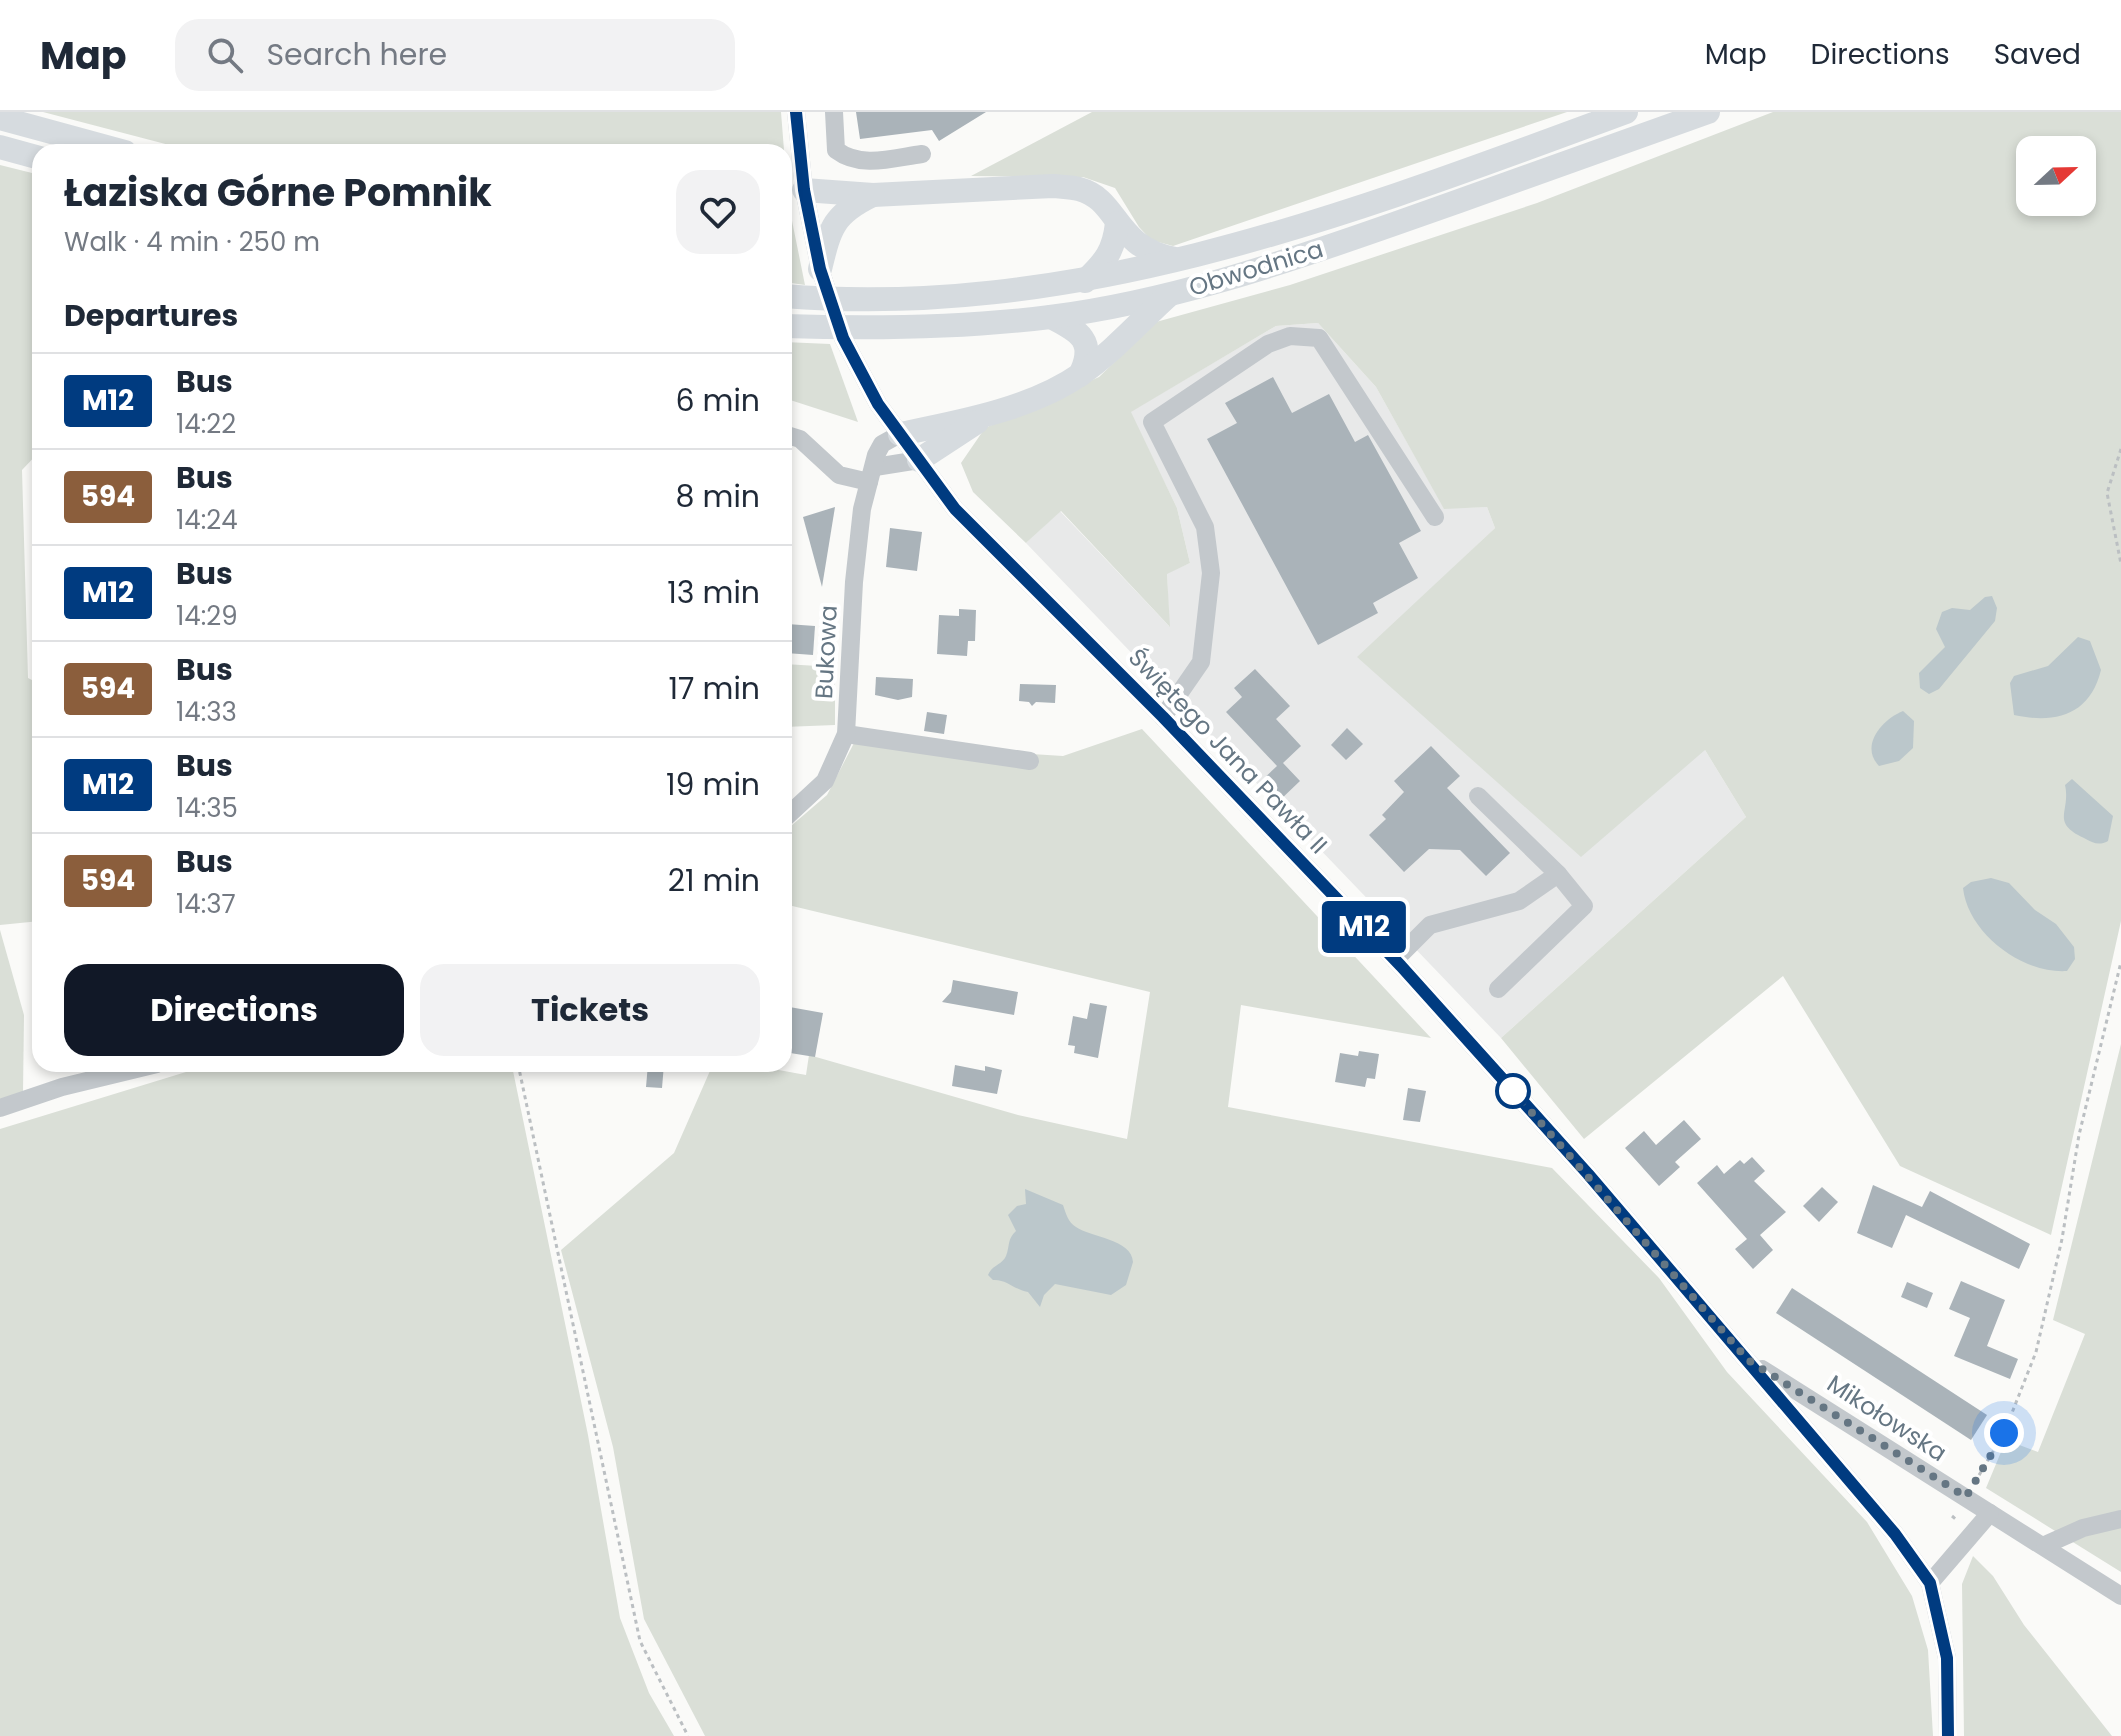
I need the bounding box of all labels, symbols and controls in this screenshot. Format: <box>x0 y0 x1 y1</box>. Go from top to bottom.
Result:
search box <box>175 19 735 91</box>
text: Map <box>40 29 127 82</box>
icon: search <box>203 33 247 77</box>
text: Search here <box>267 33 447 76</box>
text: Map <box>1705 35 1767 74</box>
text: Directions <box>1811 35 1950 74</box>
text: Saved <box>1994 35 2081 74</box>
north arrow <box>2016 136 2096 216</box>
map controls <box>2016 136 2096 216</box>
text: Łaziska Górne Pomnik <box>64 166 492 219</box>
button: heart <box>676 170 760 254</box>
text: Walk · 4 min · 250 m <box>64 224 320 260</box>
street label: Obwodnica <box>1185 232 1327 304</box>
text: Departures <box>64 294 238 337</box>
text: Bus <box>176 360 233 403</box>
text: 6 min <box>675 379 760 422</box>
text: M12 <box>82 381 134 420</box>
text: 14:22 <box>176 406 236 442</box>
text: Bus <box>176 456 233 499</box>
text: 8 min <box>676 475 760 518</box>
text: 594 <box>81 477 135 516</box>
text: 14:24 <box>176 502 238 538</box>
text: Bus <box>176 552 233 595</box>
text: 13 min <box>667 571 760 614</box>
text: M12 <box>82 573 134 612</box>
text: 14:29 <box>176 598 238 634</box>
street label: Bukowa <box>807 604 845 700</box>
street label: Świętego Jana Pawła II <box>1121 641 1335 861</box>
text: Bus <box>176 648 233 691</box>
text: 17 min <box>669 667 760 710</box>
text: 594 <box>81 669 135 708</box>
text: 14:33 <box>176 694 237 730</box>
text: Bus <box>176 744 233 787</box>
text: 19 min <box>666 763 760 806</box>
text: M12 <box>82 765 134 804</box>
text: 14:35 <box>176 790 238 826</box>
text: Bus <box>176 840 233 883</box>
text: 21 min <box>668 859 760 902</box>
text: 594 <box>81 861 135 900</box>
text: 14:37 <box>176 886 236 922</box>
line badge: M12 <box>1318 901 1410 953</box>
text: M12 <box>1338 907 1390 946</box>
button: Directions <box>64 964 404 1056</box>
button: Tickets <box>420 964 760 1056</box>
unlabelled marker <box>1496 1074 1530 1108</box>
street label: Mikołowska <box>1821 1367 1953 1469</box>
your location <box>1984 1413 2024 1453</box>

